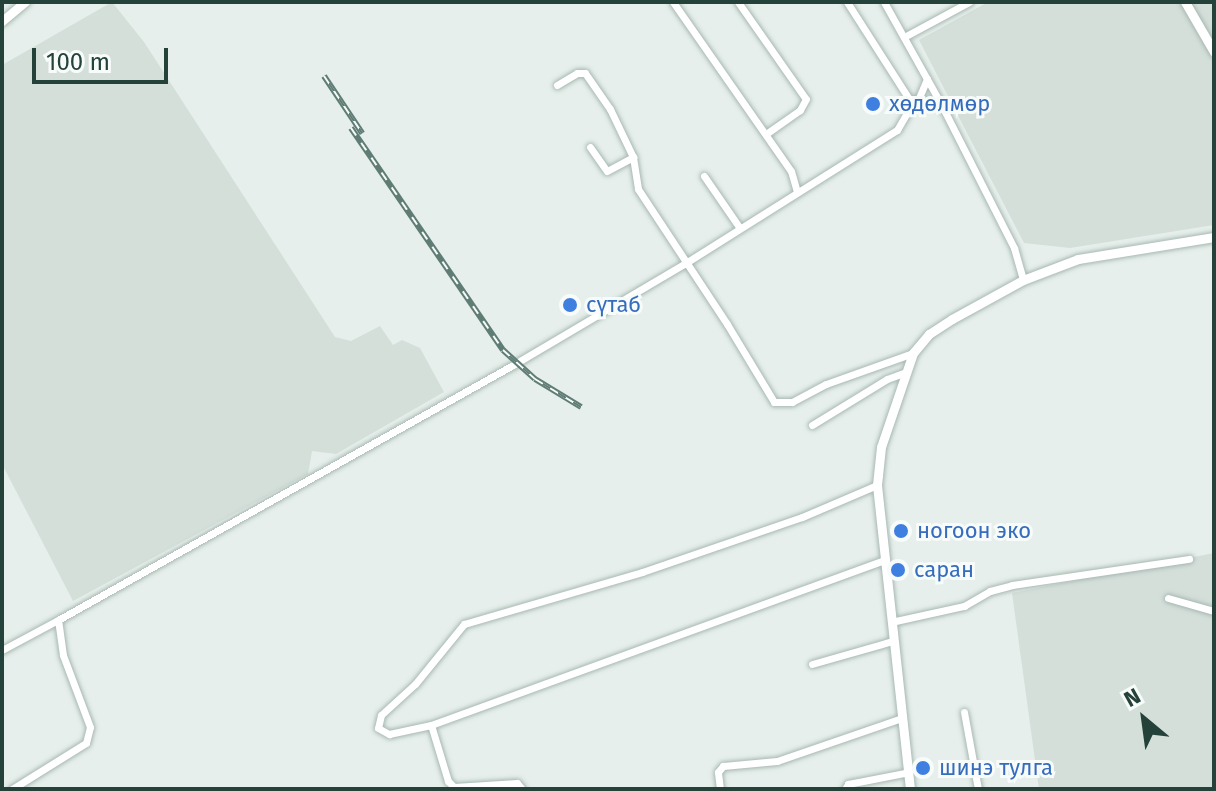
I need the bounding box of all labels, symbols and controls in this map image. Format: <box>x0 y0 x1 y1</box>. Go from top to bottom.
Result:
scale bar <box>36 32 172 82</box>
text: 100 m <box>46 48 110 76</box>
place label: хөдөлмөр <box>889 91 990 117</box>
marker: хөдөлмөр <box>864 95 882 113</box>
place label: сүтаб <box>586 292 641 318</box>
marker: сүтаб <box>561 296 579 314</box>
place label: ногоон эко <box>917 518 1031 544</box>
marker: ногоон эко <box>892 522 910 540</box>
place label: саран <box>914 557 974 583</box>
marker: саран <box>889 561 907 579</box>
north arrow <box>1104 679 1184 759</box>
text: N <box>1119 682 1145 713</box>
place label: шинэ тулга <box>939 755 1053 781</box>
marker: шинэ тулга <box>914 759 932 777</box>

